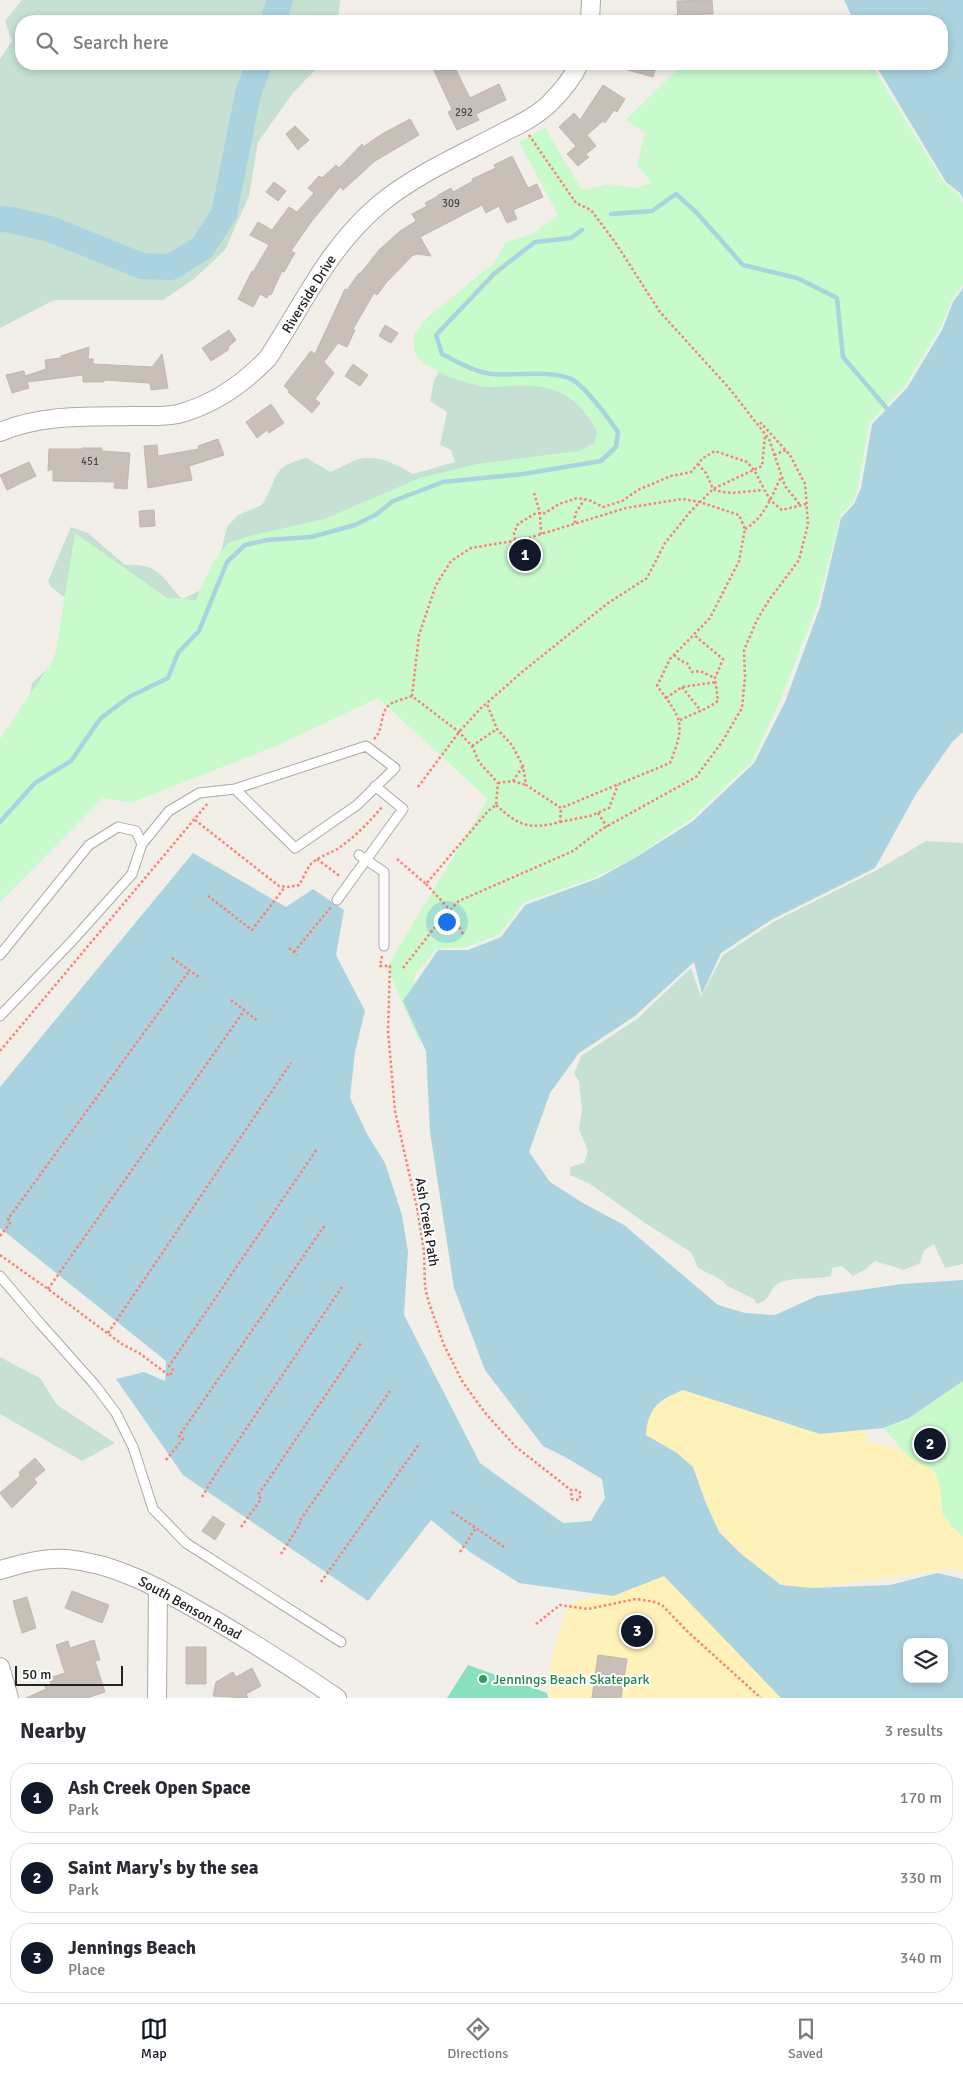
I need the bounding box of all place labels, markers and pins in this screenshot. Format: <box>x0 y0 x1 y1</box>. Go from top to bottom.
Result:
pin: 1 <box>509 536 541 574</box>
pin: 2 <box>914 1425 946 1463</box>
pin: 3 <box>621 1612 653 1650</box>
place label: Jennings Beach Skatepark <box>493 1671 650 1688</box>
marker: Jennings Beach Skatepark <box>477 1673 489 1685</box>

